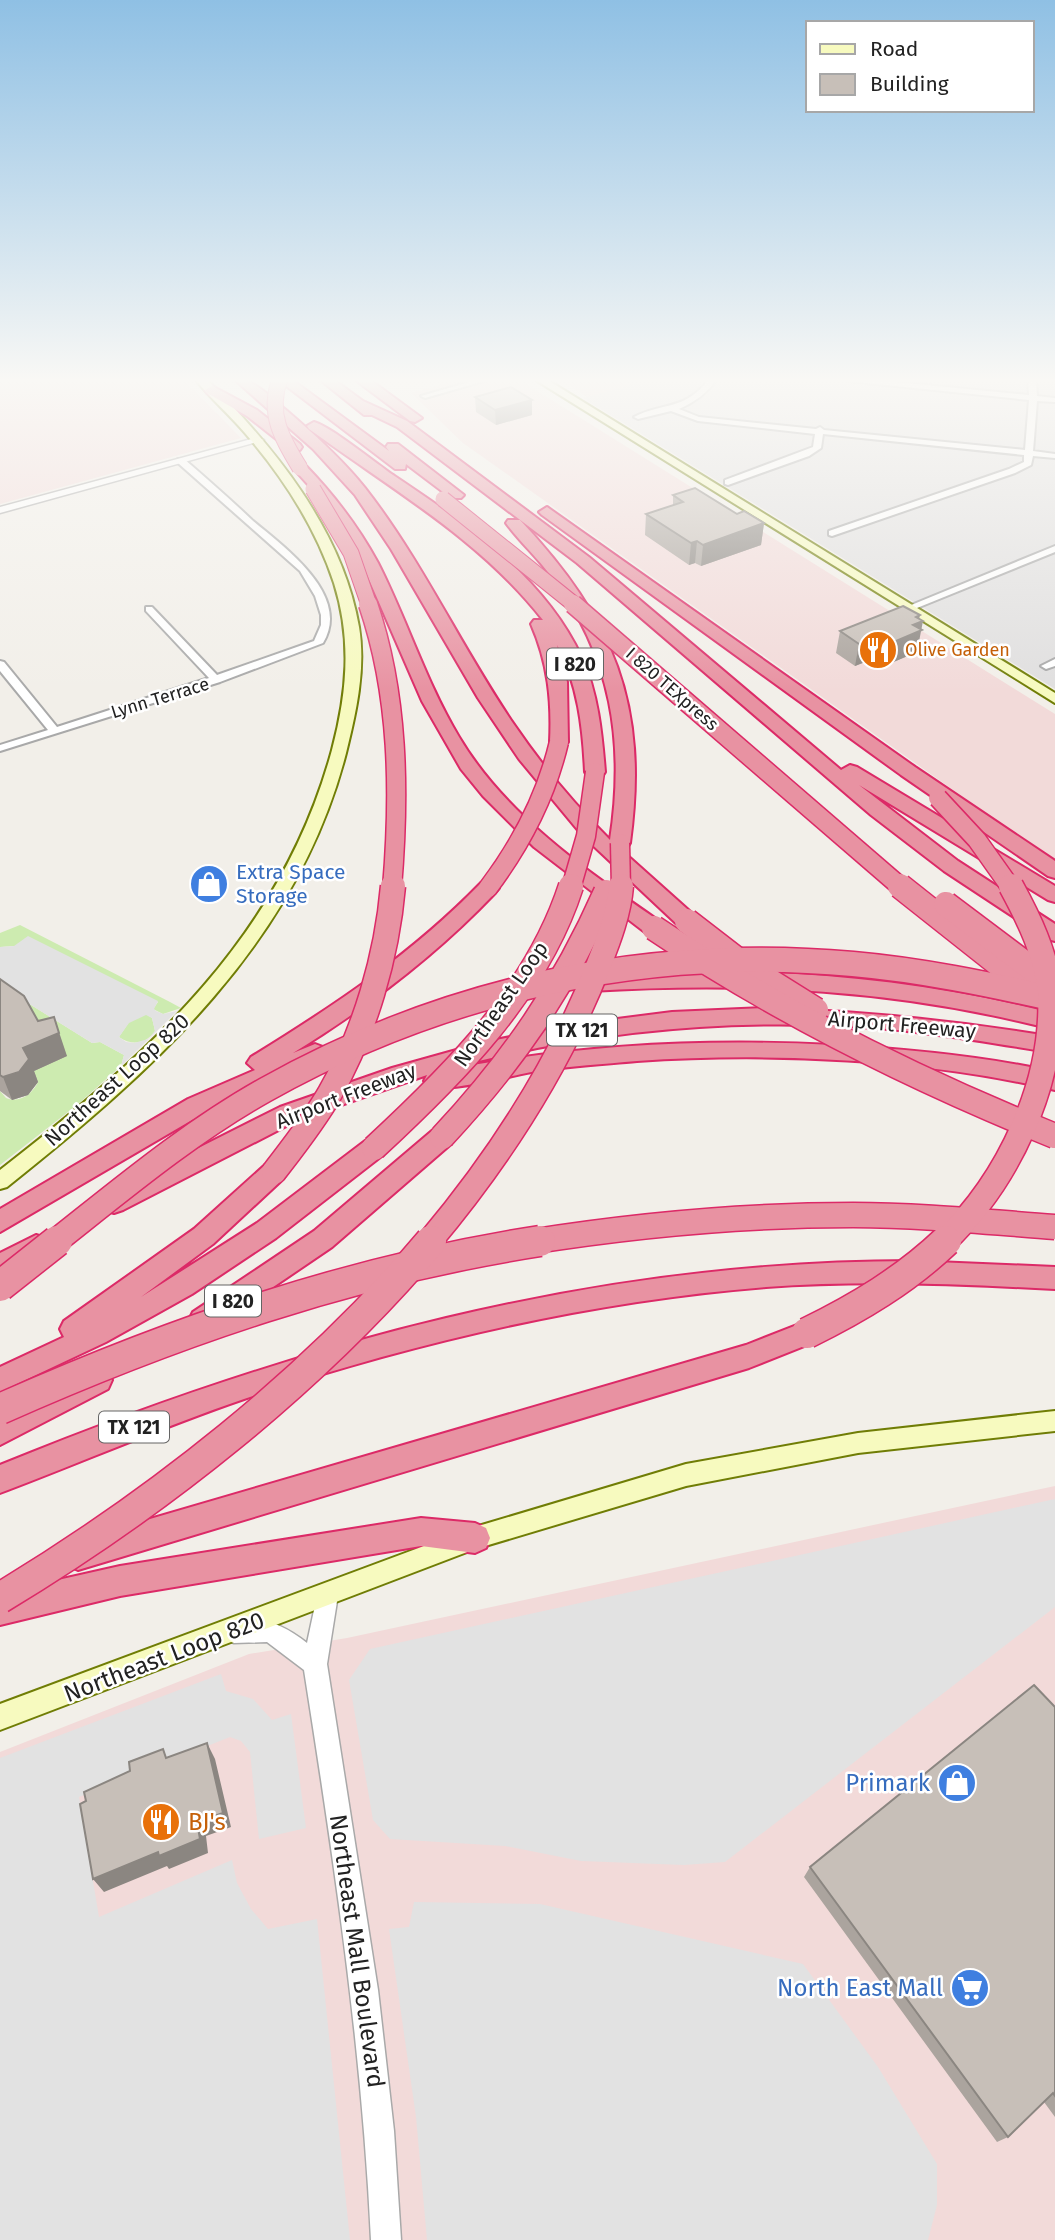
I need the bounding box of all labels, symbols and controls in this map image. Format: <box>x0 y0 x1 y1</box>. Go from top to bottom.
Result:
legend <box>806 21 1034 112</box>
text: Road <box>870 36 918 62</box>
text: Building <box>870 71 949 97</box>
restaurant icon: Olive Garden <box>857 629 899 671</box>
place label: Olive Garden <box>905 639 1010 661</box>
street label: I 820 TEXpress <box>621 643 723 735</box>
road number: I 820 <box>547 649 603 680</box>
street label: Lynn Terrace <box>108 673 212 723</box>
place label: Extra Space Storage <box>236 859 346 909</box>
shop icon: Extra Space Storage <box>188 863 230 905</box>
street label: Northeast Loop <box>448 936 554 1072</box>
street label: Airport Freeway <box>827 1006 978 1044</box>
street label: Northeast Loop 820 <box>39 1008 195 1152</box>
road number: TX 121 <box>547 1014 617 1046</box>
street label: Airport Freeway <box>272 1057 420 1135</box>
road number: I 820 <box>205 1286 261 1316</box>
road number: TX 121 <box>99 1412 169 1442</box>
street label: Northeast Loop 820 <box>60 1606 268 1708</box>
shop icon: Primark <box>936 1762 978 1804</box>
place label: Primark <box>845 1769 931 1797</box>
restaurant icon: BJ's <box>140 1801 182 1843</box>
place label: BJ's <box>188 1808 226 1836</box>
street label: Northeast Mall Boulevard <box>324 1812 390 2090</box>
supermarket icon: North East Mall <box>949 1967 991 2009</box>
place label: North East Mall <box>777 1974 943 2002</box>

